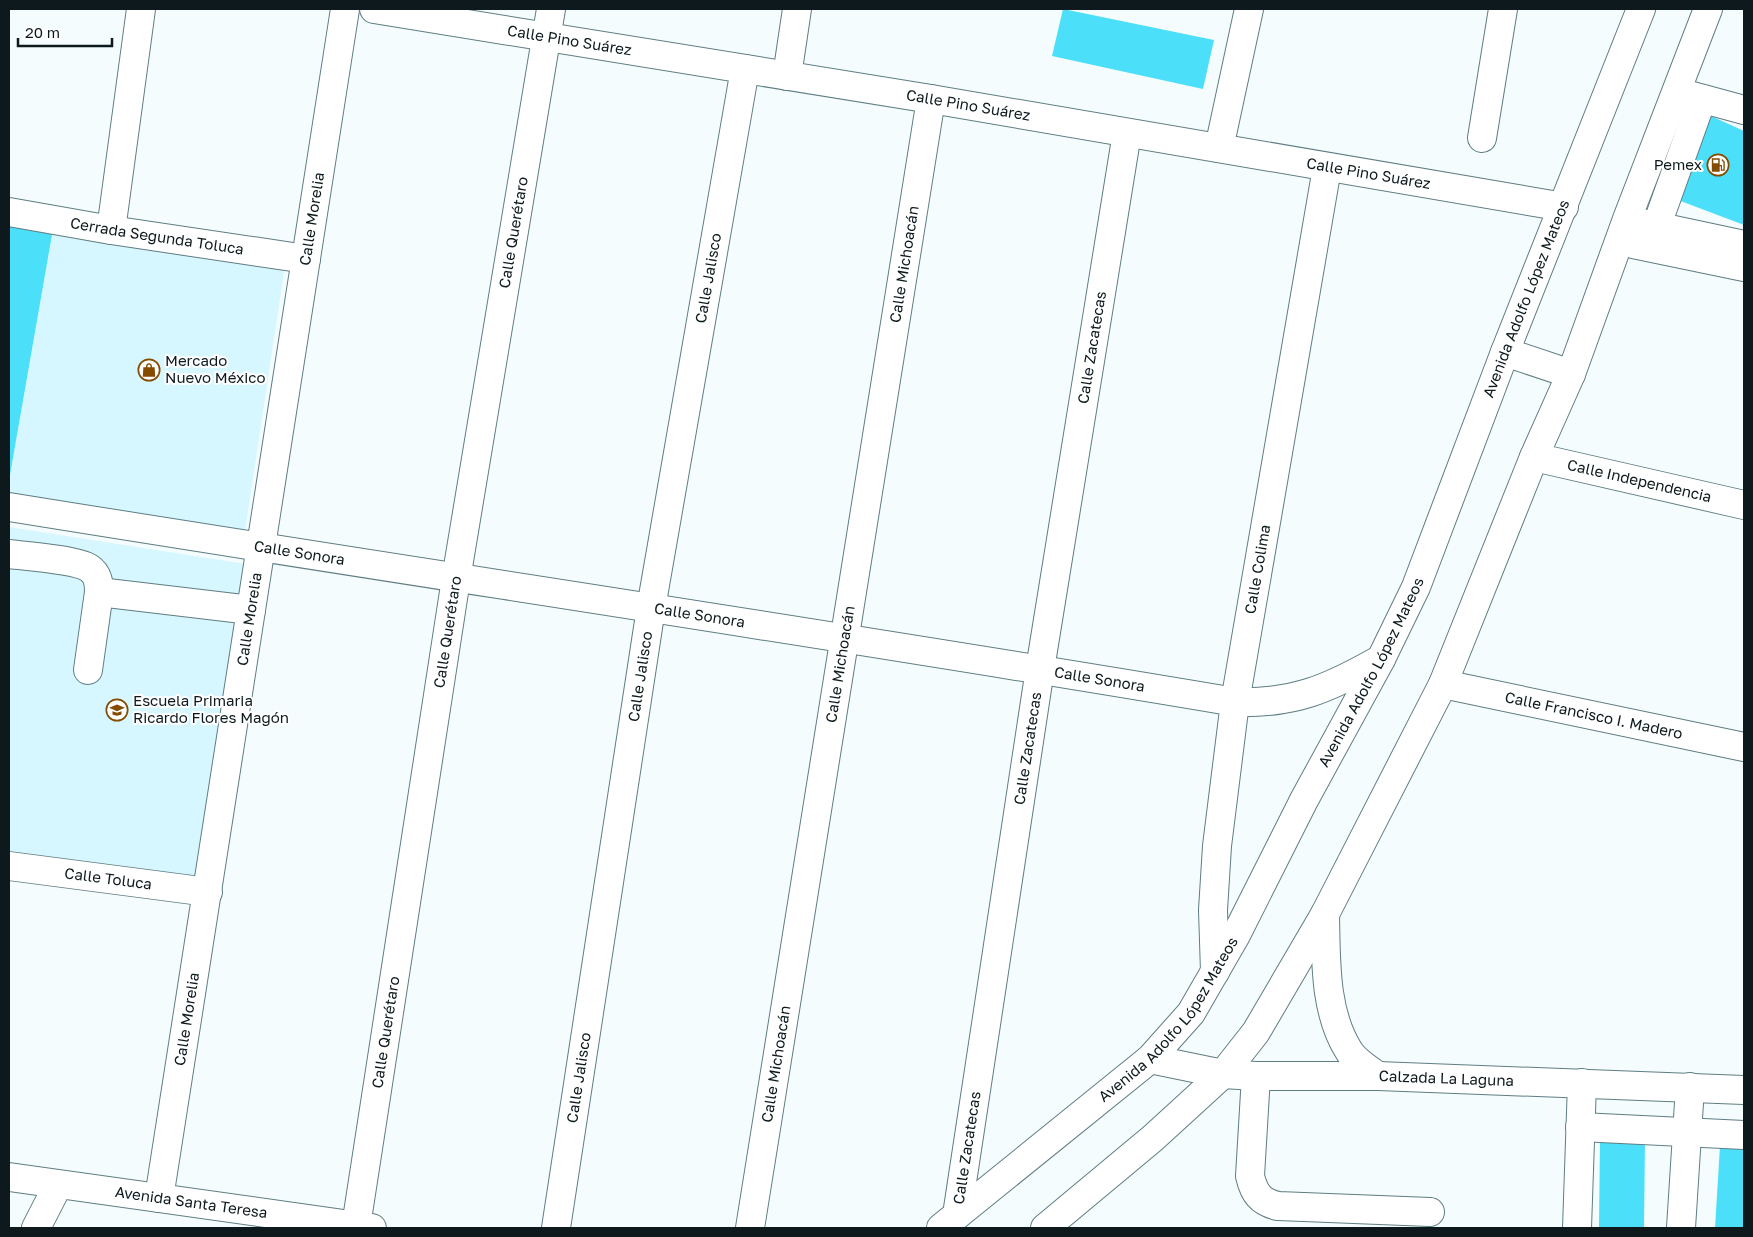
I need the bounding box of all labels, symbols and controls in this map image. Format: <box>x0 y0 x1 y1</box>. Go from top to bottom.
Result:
scale bar <box>18 15 111 47</box>
street label: Calle Pino Suárez <box>506 21 633 59</box>
text: 20 m <box>25 23 60 41</box>
street label: Calle Pino Suárez <box>905 85 1032 124</box>
street label: Calle Pino Suárez <box>1305 153 1432 192</box>
fuel station icon: Pemex <box>1706 153 1730 177</box>
place label: Pemex <box>1654 155 1702 173</box>
street label: Calle Morelia <box>295 171 327 267</box>
street label: Calle Querétaro <box>495 175 531 290</box>
street label: Avenida Adolfo López Mateos <box>1479 197 1573 400</box>
street label: Calle Michoacán <box>885 204 922 324</box>
street label: Cerrada Segunda Toluca <box>69 213 245 258</box>
street label: Calle Jalisco <box>691 231 724 325</box>
street label: Calle Zacatecas <box>1073 290 1109 405</box>
place label: Mercado Nuevo México <box>165 351 265 386</box>
shop icon: Mercado Nuevo México <box>137 358 161 382</box>
street label: Calle Independencia <box>1566 455 1713 505</box>
street label: Calle Colima <box>1240 523 1273 615</box>
street label: Calle Sonora <box>253 536 346 568</box>
street label: Calle Morelia <box>232 571 265 667</box>
street label: Calle Querétaro <box>429 575 464 689</box>
street label: Avenida Adolfo López Mateos <box>1314 575 1427 770</box>
street label: Calle Sonora <box>653 599 746 630</box>
street label: Calle Michoacán <box>821 604 858 724</box>
street label: Calle Jalisco <box>624 630 655 723</box>
street label: Calle Sonora <box>1053 662 1146 695</box>
street label: Calle Francisco I. Madero <box>1503 687 1684 742</box>
street label: Calle Zacatecas <box>1009 690 1044 806</box>
place label: Escuela Primaria Ricardo Flores Magón <box>133 691 289 726</box>
school or university icon: Escuela Primaria Ricardo Flores Magón <box>105 698 129 722</box>
street label: Calle Toluca <box>63 863 153 893</box>
street label: Avenida Adolfo López Mateos <box>1094 933 1241 1105</box>
street label: Calle Morelia <box>170 971 202 1067</box>
street label: Calle Querétaro <box>367 975 402 1089</box>
street label: Calle Michoacán <box>757 1004 794 1124</box>
street label: Calle Jalisco <box>562 1031 594 1124</box>
street label: Calzada La Laguna <box>1378 1066 1514 1089</box>
street label: Calle Zacatecas <box>949 1090 984 1205</box>
street label: Avenida Santa Teresa <box>114 1182 269 1221</box>

